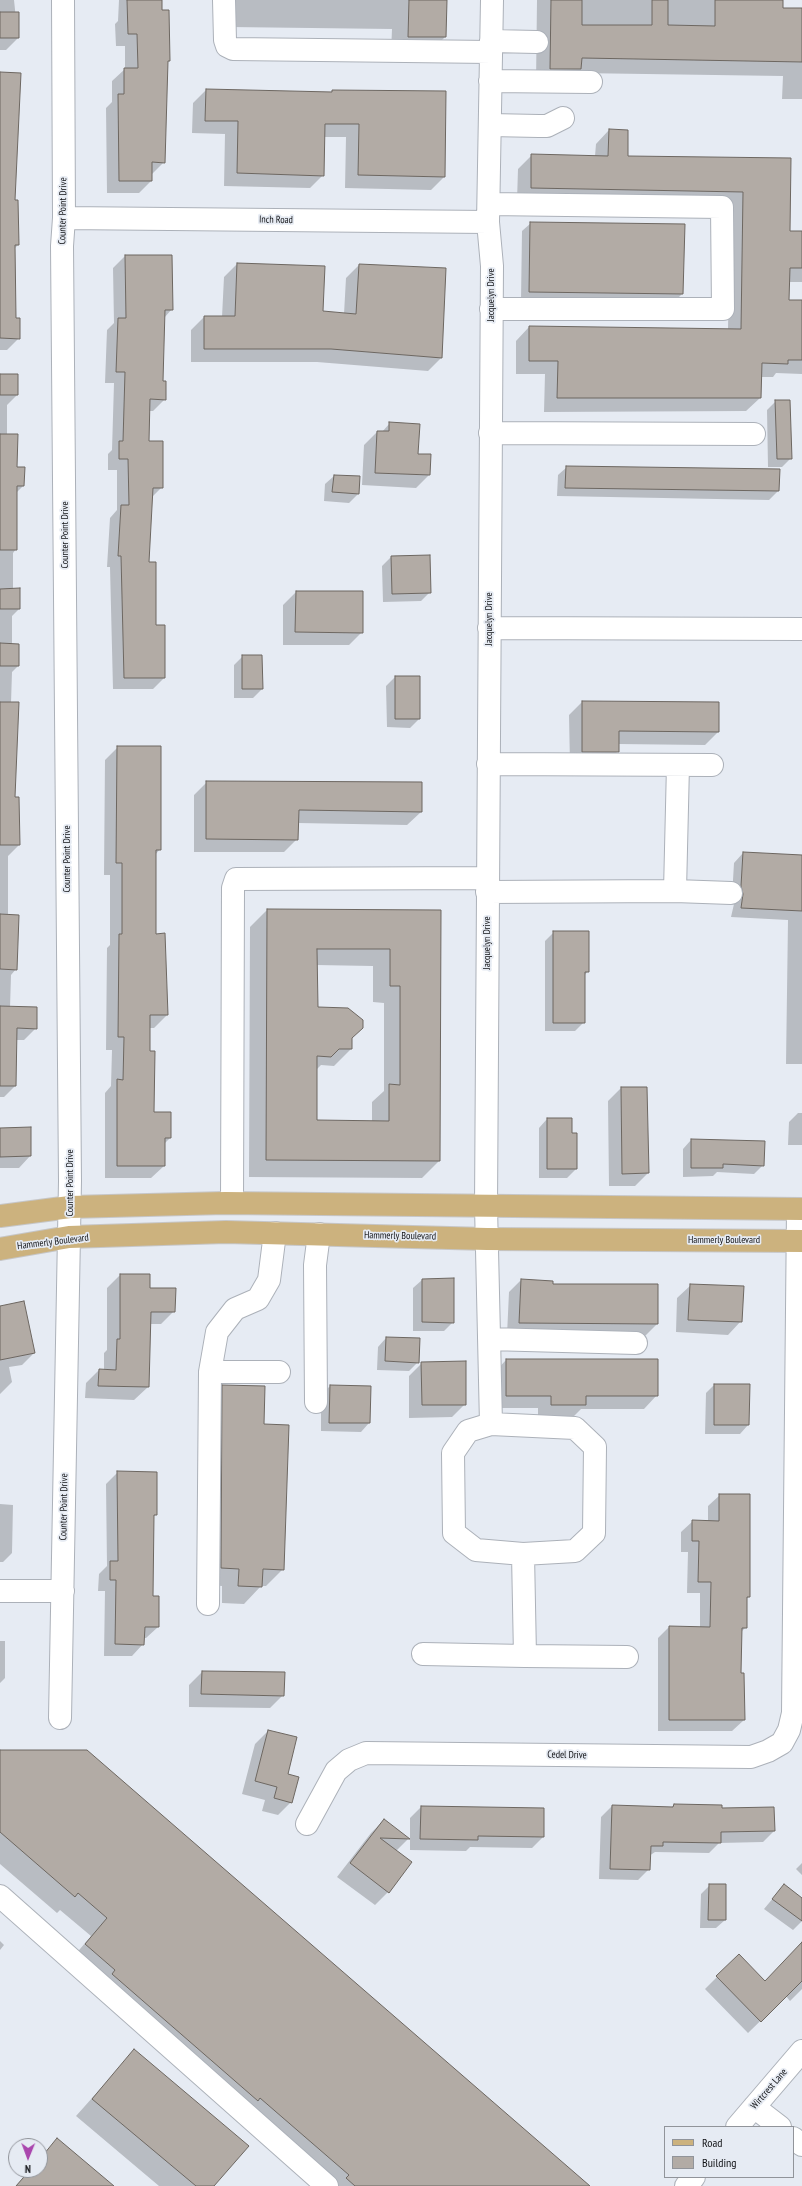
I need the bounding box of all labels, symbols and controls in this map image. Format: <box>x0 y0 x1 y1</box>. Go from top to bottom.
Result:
street label: Counter Point Drive <box>56 177 70 245</box>
street label: Inch Road <box>259 214 293 226</box>
street label: Jacquelyn Drive <box>485 268 497 322</box>
street label: Counter Point Drive <box>59 501 71 569</box>
street label: Jacquelyn Drive <box>483 592 495 646</box>
street label: Counter Point Drive <box>61 825 73 893</box>
street label: Jacquelyn Drive <box>481 916 493 970</box>
street label: Counter Point Drive <box>64 1149 76 1217</box>
street label: Hammerly Boulevard <box>364 1229 436 1243</box>
street label: Hammerly Boulevard <box>17 1232 89 1252</box>
street label: Hammerly Boulevard <box>688 1234 760 1246</box>
street label: Counter Point Drive <box>57 1473 71 1541</box>
street label: Cedel Drive <box>547 1749 587 1761</box>
street label: Wirtcrest Lane <box>748 2066 790 2112</box>
legend <box>664 2126 794 2178</box>
text: Road <box>702 2135 722 2150</box>
north arrow <box>8 2138 48 2178</box>
text: Building <box>702 2155 737 2170</box>
text: N <box>25 2162 31 2176</box>

